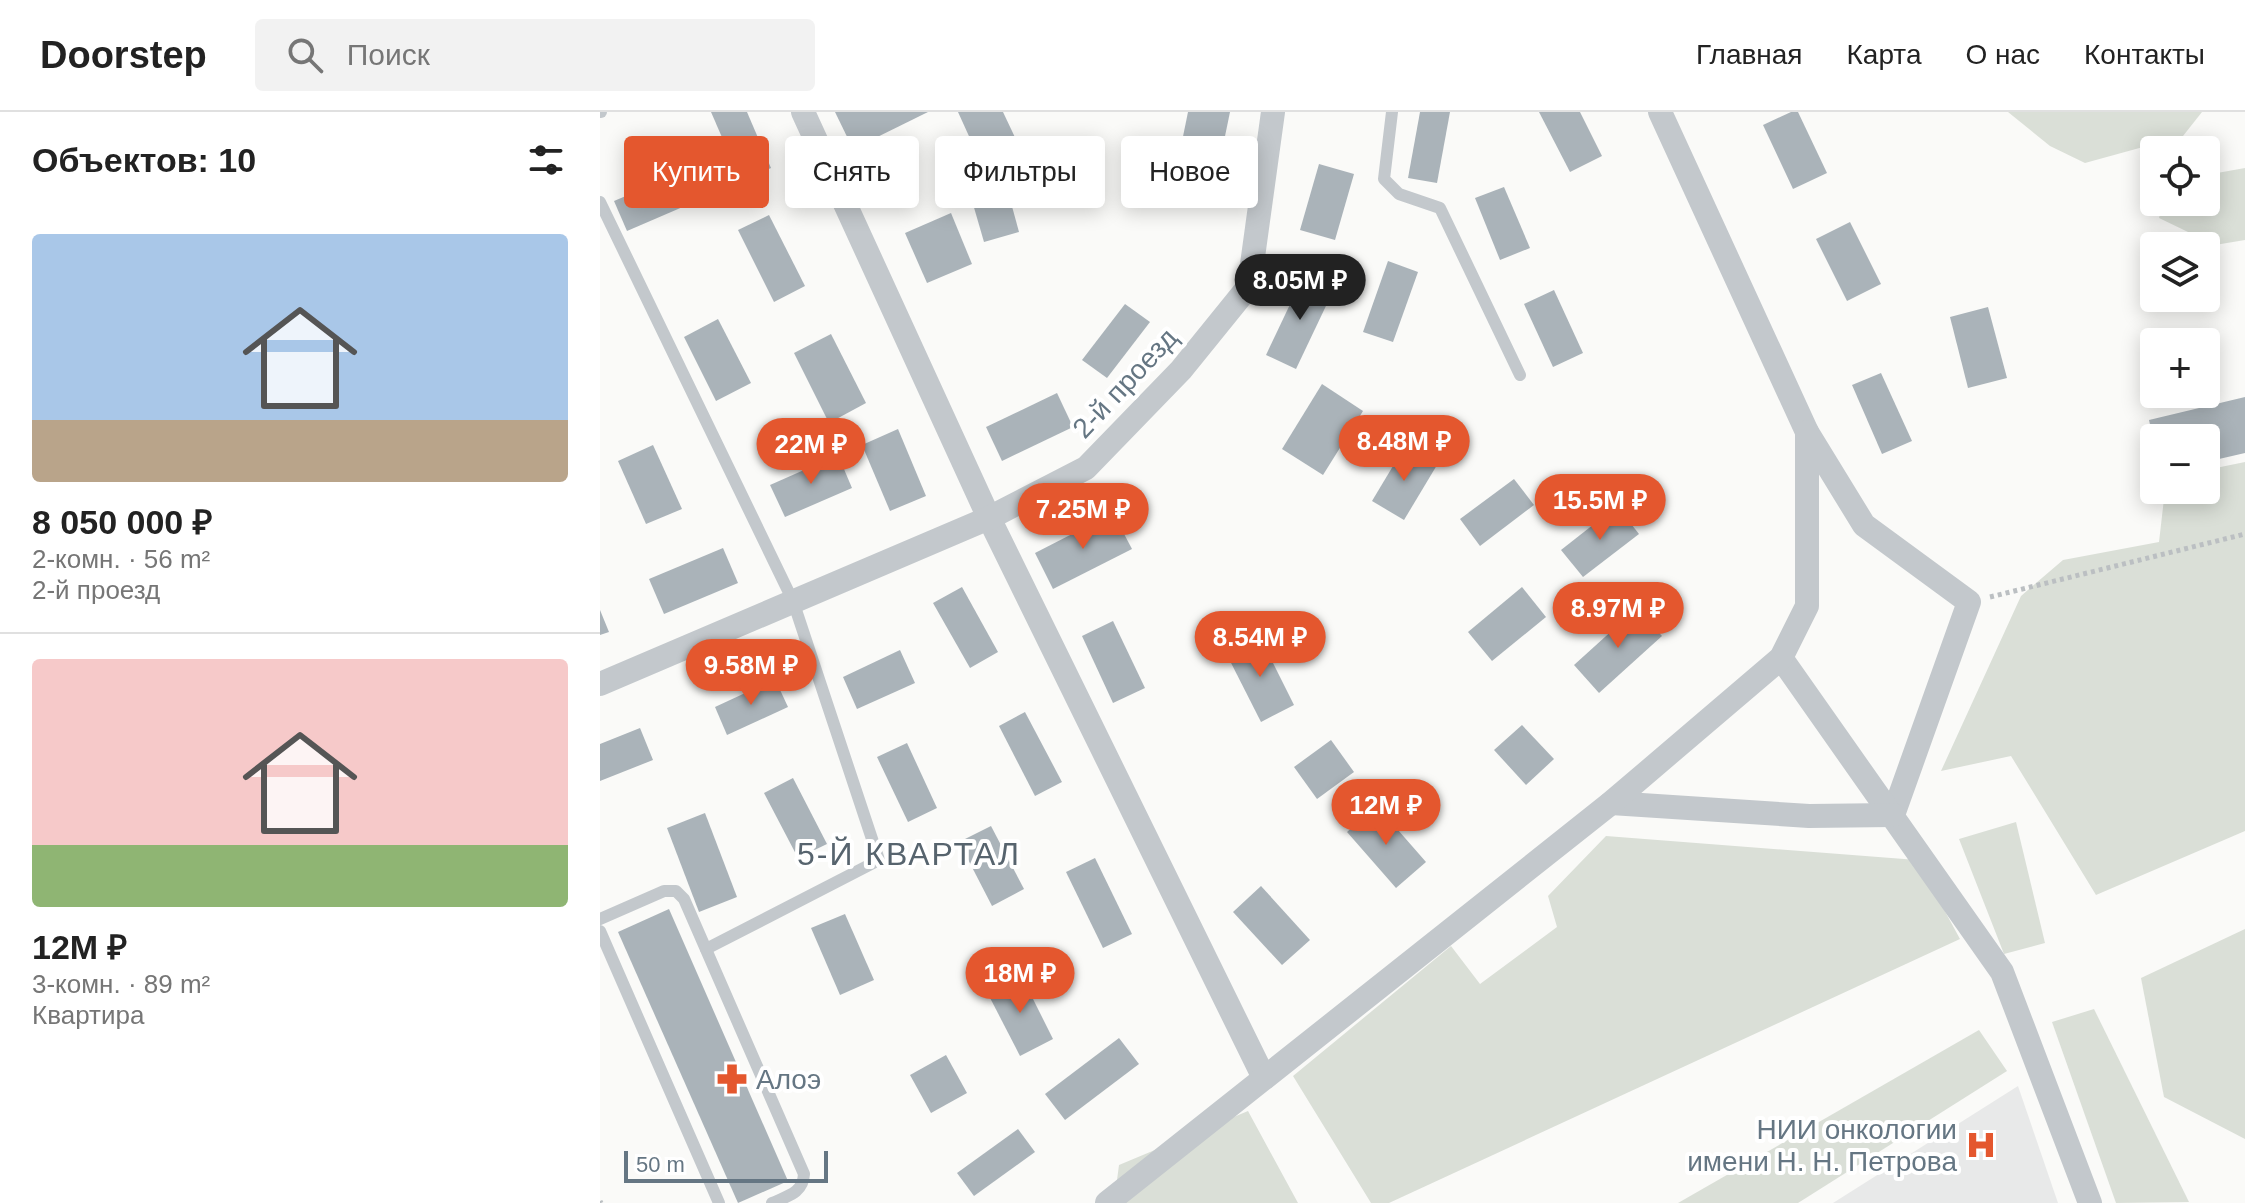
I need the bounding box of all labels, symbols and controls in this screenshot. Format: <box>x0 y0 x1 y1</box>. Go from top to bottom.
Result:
search box <box>255 19 815 91</box>
icon: search <box>283 33 327 77</box>
text: Doorstep <box>40 34 207 76</box>
text: Поиск <box>347 38 430 71</box>
text: Главная <box>1696 39 1803 70</box>
text: Карта <box>1847 39 1921 70</box>
text: О нас <box>1965 39 2040 70</box>
text: Контакты <box>2084 39 2205 70</box>
chip: Купить <box>624 136 769 208</box>
chip: Снять <box>785 136 919 208</box>
chip: Фильтры <box>935 136 1105 208</box>
chip: Новое <box>1121 136 1258 208</box>
map controls <box>2140 136 2220 504</box>
button: locate <box>2140 136 2220 216</box>
icon: filters <box>524 138 568 182</box>
text: Объектов: 10 <box>32 141 256 179</box>
button: layers <box>2140 232 2220 312</box>
pin: 8.05M ₽ <box>1226 254 1374 322</box>
text: 8.05M ₽ <box>1253 265 1347 295</box>
icon: home <box>228 286 372 430</box>
street label: 2-й проезд <box>1067 322 1183 444</box>
button: + <box>2140 328 2220 408</box>
pin: 8.48M ₽ <box>1330 415 1478 483</box>
pin: 22M ₽ <box>755 418 867 486</box>
button: − <box>2140 424 2220 504</box>
text: 8.48M ₽ <box>1357 426 1451 456</box>
text: 22M ₽ <box>775 429 847 459</box>
pin: 15.5M ₽ <box>1526 474 1674 542</box>
pin: 7.25M ₽ <box>1009 483 1157 551</box>
text: 15.5M ₽ <box>1553 485 1647 515</box>
text: 7.25M ₽ <box>1036 494 1130 524</box>
text: 8 050 000 ₽ <box>32 503 213 541</box>
text: 2-комн. · 56 m² <box>32 544 210 574</box>
text: 2-й проезд <box>32 575 160 605</box>
pin: 8.97M ₽ <box>1544 582 1692 650</box>
text: 8.97M ₽ <box>1571 593 1665 623</box>
pin: 8.54M ₽ <box>1186 611 1334 679</box>
text: 8.54M ₽ <box>1213 622 1307 652</box>
pin: 9.58M ₽ <box>677 639 825 707</box>
text: 9.58M ₽ <box>704 650 798 680</box>
icon: home <box>228 711 372 855</box>
pin: 12M ₽ <box>1330 779 1442 847</box>
text: 12M ₽ <box>1350 790 1422 820</box>
district label: 5-Й КВАРТАЛ <box>797 836 1021 872</box>
text: 12M ₽ <box>32 928 127 966</box>
pin: 18M ₽ <box>964 947 1076 1015</box>
text: 18M ₽ <box>984 958 1056 988</box>
text: 3-комн. · 89 m² <box>32 969 210 999</box>
text: Квартира <box>32 1000 144 1030</box>
pharmacy icon: Алоэ <box>715 1062 749 1096</box>
place label: Алоэ <box>756 1064 821 1095</box>
place label: НИИ онкологии имени Н. Н. Петрова <box>1687 1114 1957 1177</box>
hospital icon: НИИ онкологии имени Н. Н. Петрова <box>1964 1128 1998 1162</box>
scale bar <box>624 1147 828 1183</box>
text: 50 m <box>636 1152 685 1177</box>

